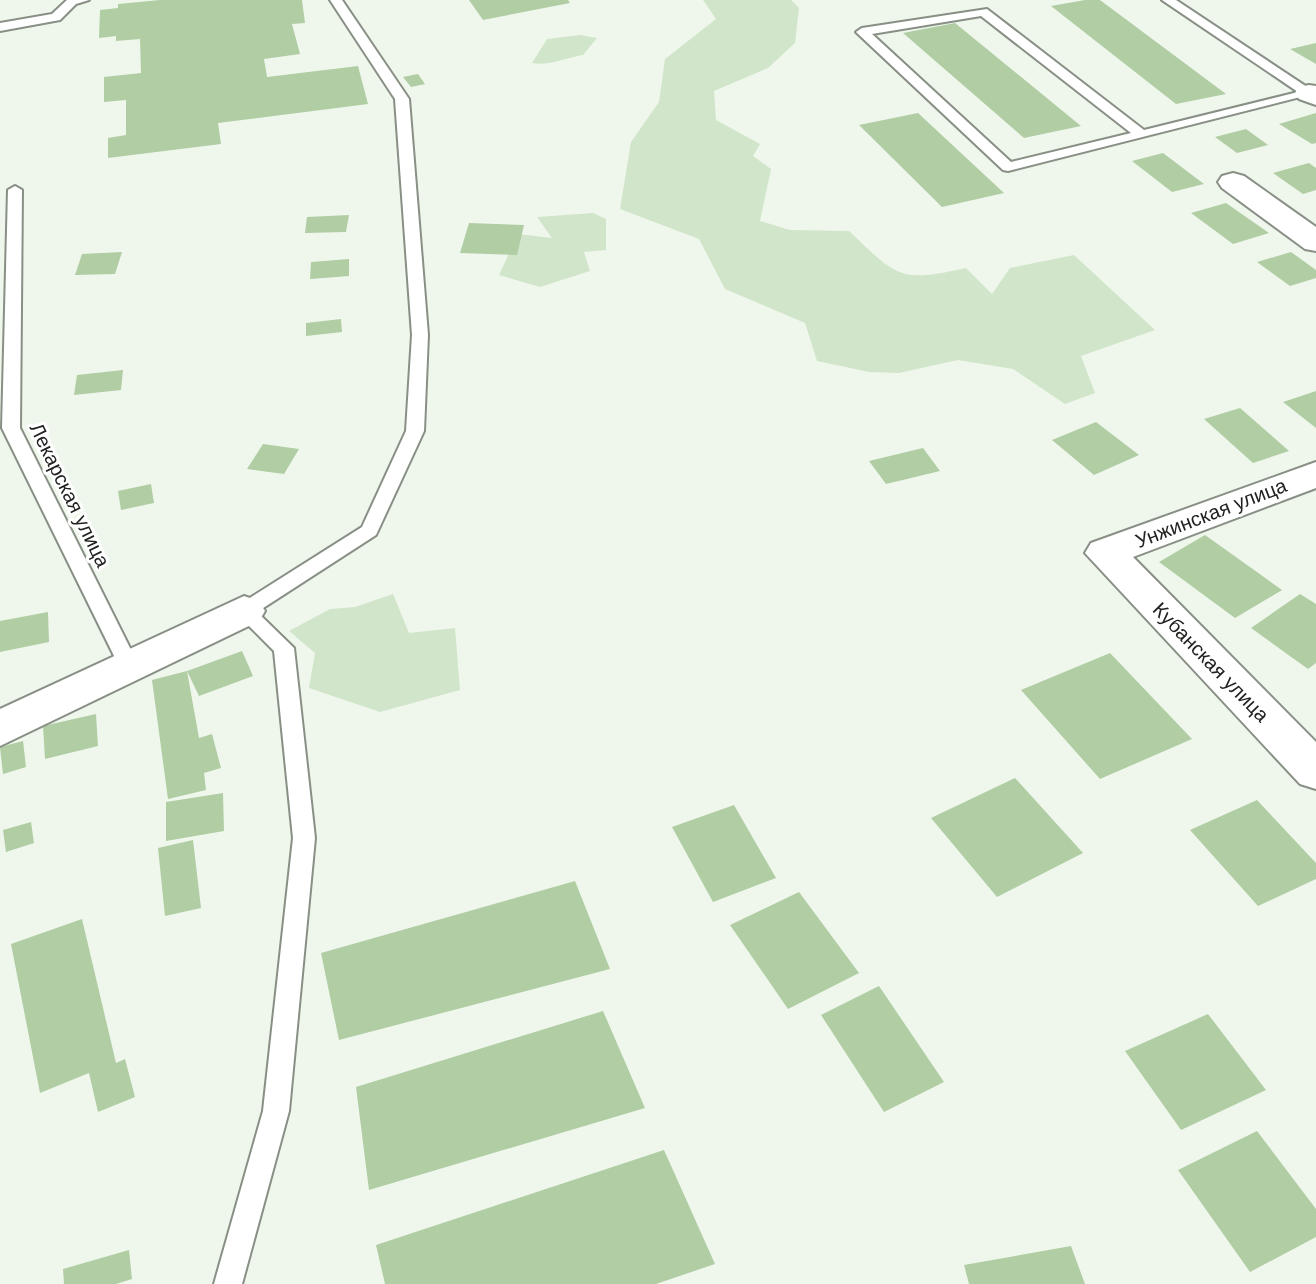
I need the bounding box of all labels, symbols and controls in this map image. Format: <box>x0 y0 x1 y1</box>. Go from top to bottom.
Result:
street label: Лекарская улица <box>26 419 115 571</box>
street label: Унжинская улица <box>1132 474 1291 552</box>
street label: Кубанская улица <box>1149 598 1274 727</box>

